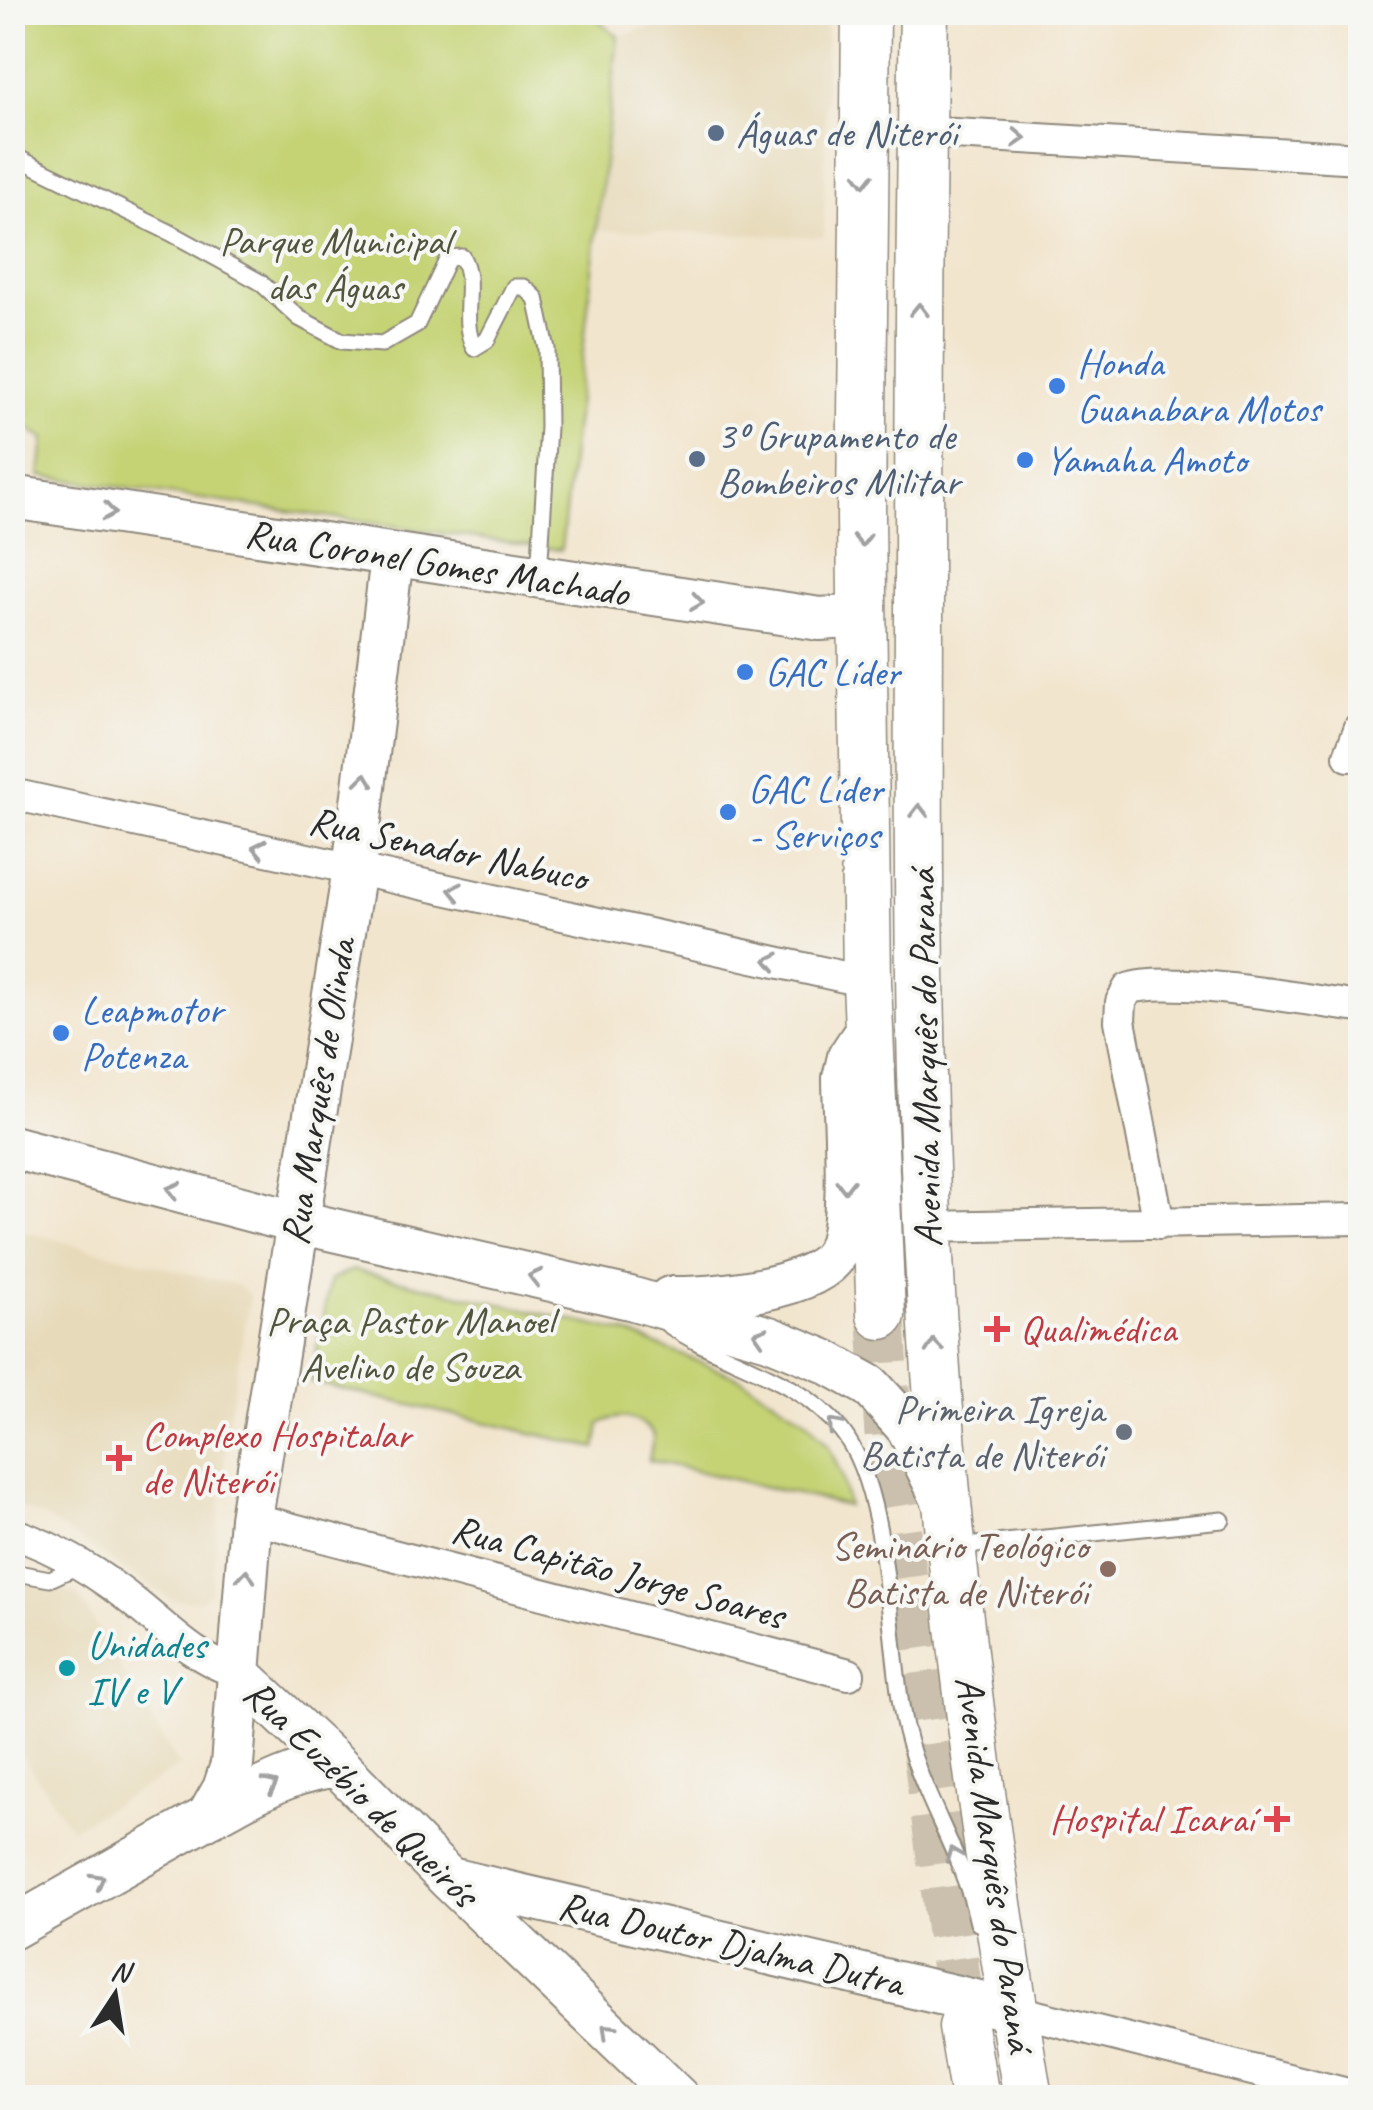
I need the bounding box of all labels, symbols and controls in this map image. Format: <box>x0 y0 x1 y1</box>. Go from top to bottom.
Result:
place label: Águas de Niterói <box>736 108 962 158</box>
marker: Águas de Niterói <box>705 122 727 144</box>
one-way arrow <box>1011 127 1027 148</box>
one-way arrow <box>853 172 874 188</box>
park label: Parque Municipal das Águas <box>219 216 457 312</box>
one-way arrow <box>908 301 929 317</box>
place label: Honda Guanabara Motos <box>1077 338 1324 434</box>
marker: Honda Guanabara Motos <box>1046 375 1068 397</box>
place label: 3º Grupamento de Bombeiros Militar <box>717 411 963 507</box>
place label: Yamaha Amoto <box>1045 435 1250 485</box>
marker: 3º Grupamento de Bombeiros Militar <box>686 448 708 470</box>
marker: Yamaha Amoto <box>1014 449 1036 471</box>
one-way arrow <box>101 501 117 522</box>
street label: Rua Coronel Gomes Machado <box>242 508 634 618</box>
one-way arrow <box>851 532 872 548</box>
one-way arrow <box>688 590 705 611</box>
place label: GAC Líder <box>765 647 903 697</box>
marker: GAC Líder <box>734 661 756 683</box>
place label: GAC Líder - Serviços <box>748 764 886 860</box>
one-way arrow <box>354 771 375 787</box>
street label: Rua Senador Nabuco <box>304 795 595 904</box>
marker: GAC Líder - Serviços <box>717 801 739 823</box>
one-way arrow <box>908 803 930 818</box>
one-way arrow <box>250 839 267 860</box>
street label: Avenida Marquês do Paraná <box>897 865 953 1248</box>
one-way arrow <box>447 882 464 903</box>
street label: Rua Marquês de Olinda <box>269 932 367 1249</box>
one-way arrow <box>764 951 781 972</box>
place label: Leapmotor Potenza <box>81 985 226 1081</box>
marker: Leapmotor Potenza <box>50 1022 72 1044</box>
one-way arrow <box>834 1180 856 1195</box>
one-way arrow <box>165 1181 183 1202</box>
one-way arrow <box>526 1267 543 1288</box>
park label: Praça Pastor Manoel Avelino de Souza <box>266 1296 560 1392</box>
place label: Qualimédica <box>1020 1304 1179 1354</box>
marker: Qualimédica <box>984 1316 1010 1342</box>
one-way arrow <box>752 1327 769 1347</box>
one-way arrow <box>924 1337 946 1353</box>
place label: Primeira Igreja Batista de Niterói <box>860 1384 1109 1480</box>
place label: Complexo Hospitalar de Niterói <box>142 1410 415 1506</box>
one-way arrow <box>827 1418 845 1437</box>
marker: Primeira Igreja Batista de Niterói <box>1113 1421 1135 1443</box>
marker: Complexo Hospitalar de Niterói <box>106 1445 132 1471</box>
street label: Rua Capitão Jorge Soares <box>446 1504 793 1641</box>
place label: Seminário Teológico Batista de Niterói <box>831 1521 1093 1617</box>
marker: Seminário Teológico Batista de Niterói <box>1097 1558 1119 1580</box>
one-way arrow <box>235 1568 257 1584</box>
place label: Unidades IV e V <box>87 1620 209 1716</box>
marker: Unidades IV e V <box>56 1657 78 1679</box>
street label: Rua Euzébio de Queirós <box>233 1668 491 1920</box>
street label: Avenida Marquês do Paraná <box>944 1673 1047 2058</box>
one-way arrow <box>261 1778 279 1798</box>
place label: Hospital Icaraí <box>1050 1794 1262 1844</box>
marker: Hospital Icaraí <box>1264 1806 1290 1832</box>
one-way arrow <box>945 1846 965 1864</box>
one-way arrow <box>87 1873 105 1893</box>
street label: Rua Doutor Djalma Dutra <box>554 1880 912 2009</box>
north arrow <box>65 1945 165 2045</box>
text: N <box>108 1952 137 1991</box>
one-way arrow <box>601 2024 619 2042</box>

